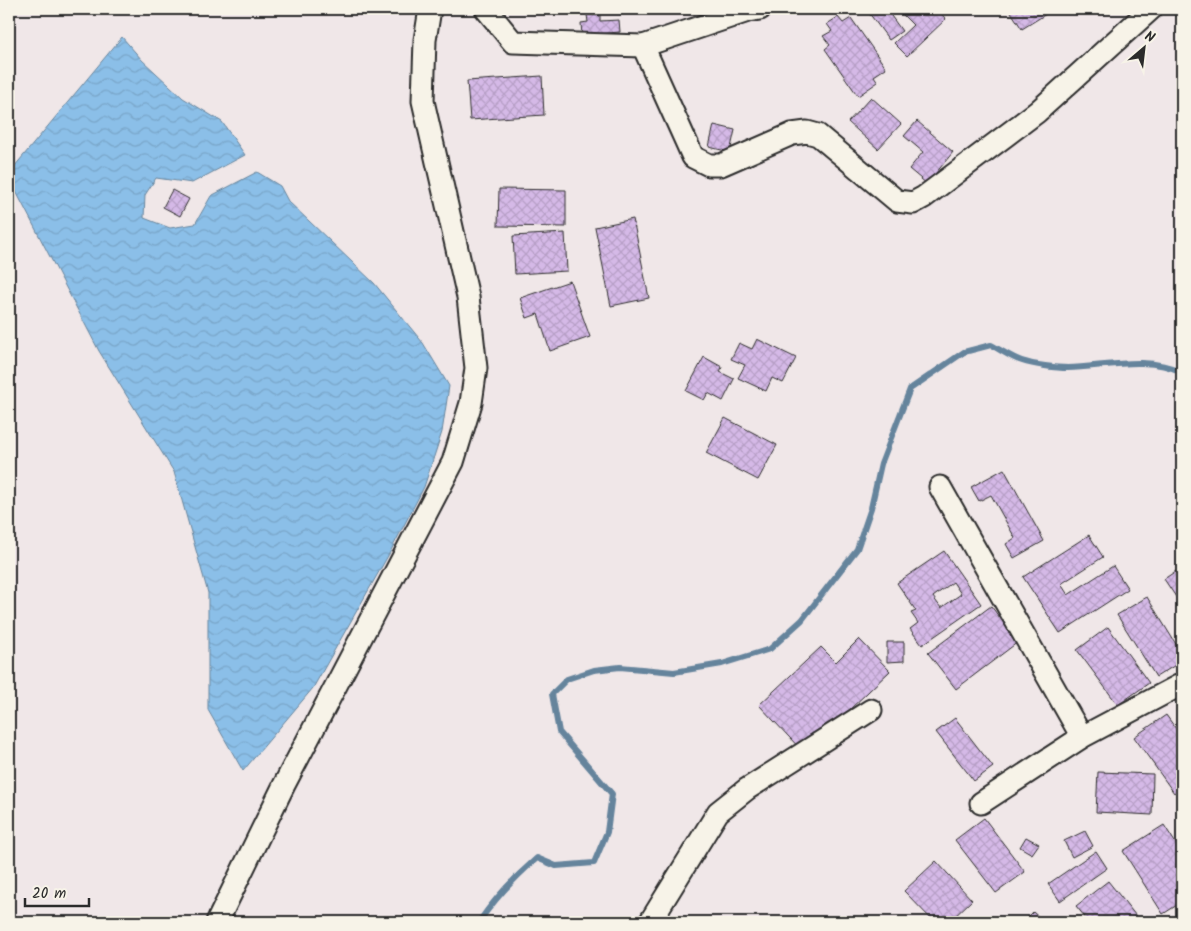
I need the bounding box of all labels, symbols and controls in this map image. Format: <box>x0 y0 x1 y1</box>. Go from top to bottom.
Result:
north arrow <box>1118 22 1168 72</box>
text: N <box>1141 26 1159 49</box>
scale bar <box>25 876 89 908</box>
text: 20 m <box>32 882 66 906</box>

